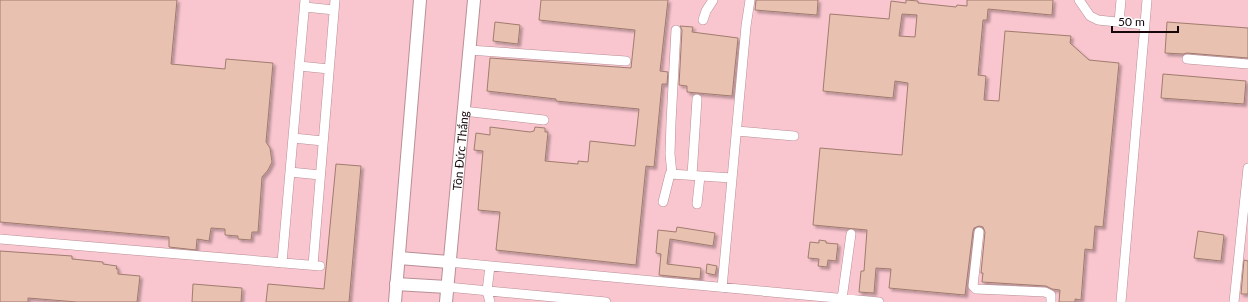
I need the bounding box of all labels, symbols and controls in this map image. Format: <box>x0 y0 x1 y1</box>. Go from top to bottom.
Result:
scale bar <box>1112 8 1178 34</box>
text: 50 m <box>1118 14 1145 29</box>
street label: Tôn Đức Thắng <box>449 110 471 191</box>

